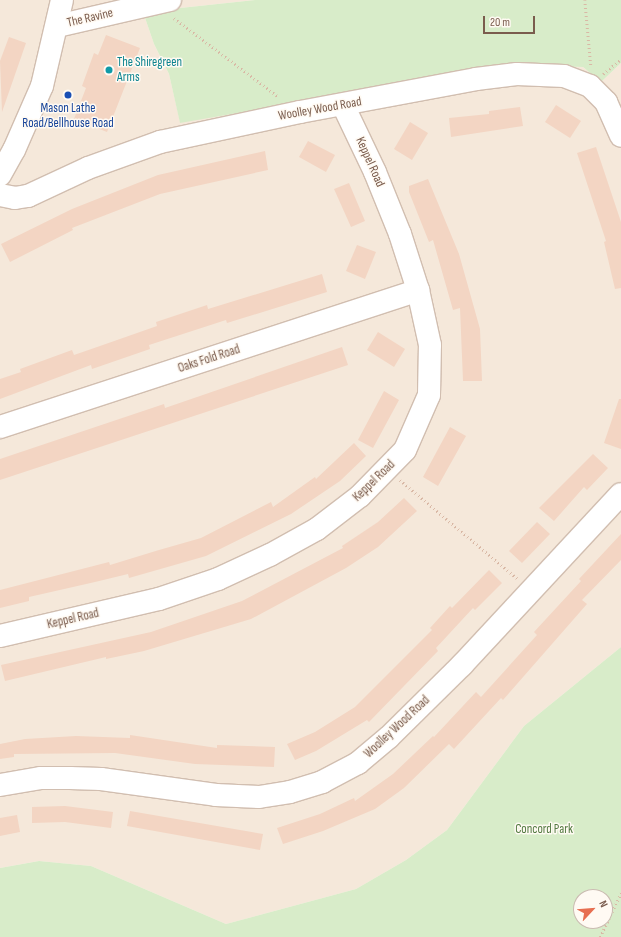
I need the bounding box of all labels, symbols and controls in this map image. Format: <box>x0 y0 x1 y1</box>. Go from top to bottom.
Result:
street label: The Ravine <box>65 5 115 31</box>
scale bar <box>485 8 537 34</box>
text: 20 m <box>490 15 510 30</box>
place label: The Shiregreen Arms <box>117 55 182 86</box>
marker: The Shiregreen Arms <box>104 65 114 75</box>
marker: Mason Lathe Road/Bellhouse Road <box>63 90 73 100</box>
street label: Woolley Wood Road <box>277 94 363 124</box>
place label: Mason Lathe Road/Bellhouse Road <box>22 101 114 132</box>
street label: Keppel Road <box>352 135 388 189</box>
street label: Oaks Fold Road <box>176 342 242 376</box>
street label: Keppel Road <box>350 457 398 505</box>
street label: Keppel Road <box>45 605 101 633</box>
street label: Woolley Wood Road <box>361 693 433 761</box>
park label: Concord Park <box>515 821 573 837</box>
north arrow <box>573 889 613 929</box>
text: N <box>596 898 610 909</box>

